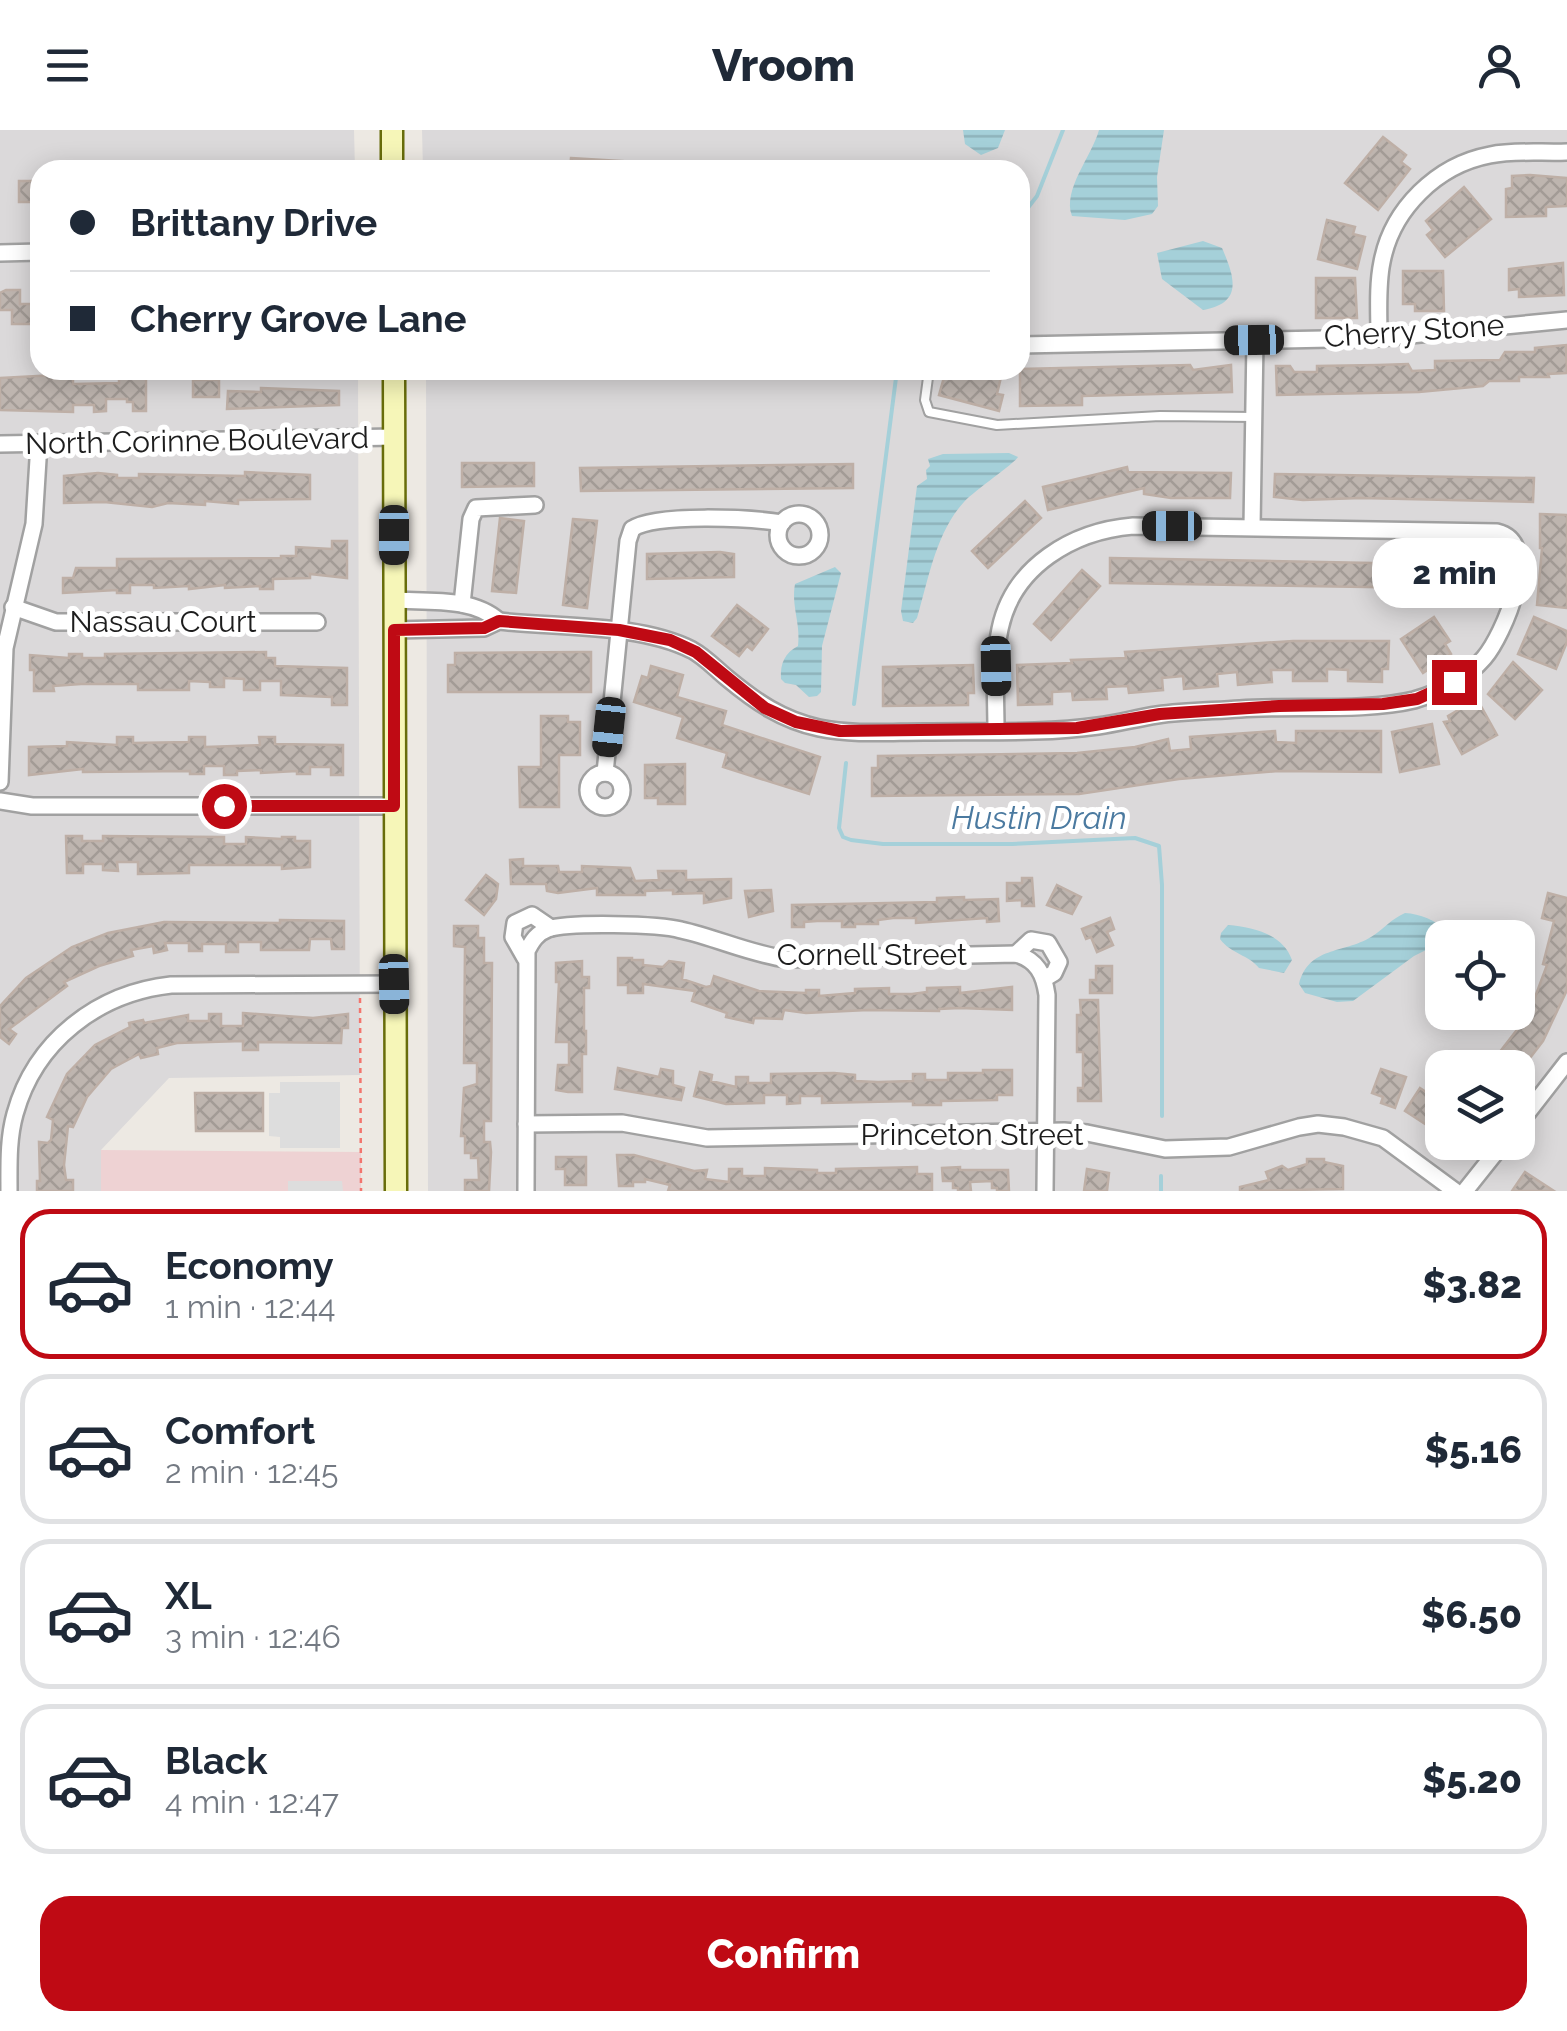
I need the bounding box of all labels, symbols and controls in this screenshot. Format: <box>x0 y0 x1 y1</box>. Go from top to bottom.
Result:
icon: menu <box>40 38 95 93</box>
icon: person <box>1472 38 1527 93</box>
text: Vroom <box>712 39 855 92</box>
text: Brittany Drive <box>130 200 377 245</box>
text: Cherry Grove Lane <box>130 296 466 341</box>
street label: Cherry Stone <box>1323 307 1505 354</box>
car <box>1224 324 1284 356</box>
street label: North Corinne Boulevard <box>25 420 369 461</box>
car <box>379 505 409 565</box>
car <box>1142 511 1202 541</box>
callout: 2 min <box>1372 537 1536 607</box>
text: 2 min <box>1412 554 1497 591</box>
street label: Nassau Court <box>70 604 257 639</box>
car <box>980 636 1012 696</box>
route end <box>1432 660 1477 705</box>
car <box>591 696 627 758</box>
route start <box>202 784 247 829</box>
water label: Hustin Drain <box>951 799 1127 836</box>
map controls <box>1425 920 1535 1160</box>
button: locate <box>1425 920 1535 1030</box>
street label: Cornell Street <box>777 937 967 972</box>
car <box>378 954 410 1014</box>
button: layers <box>1425 1050 1535 1160</box>
street label: Princeton Street <box>861 1117 1083 1152</box>
icon: car <box>45 1239 135 1329</box>
text: Economy <box>165 1243 334 1288</box>
text: $3.82 <box>1422 1262 1522 1307</box>
text: 1 min · 12:44 <box>165 1288 336 1325</box>
icon: car <box>45 1404 135 1494</box>
text: Comfort <box>165 1408 315 1453</box>
text: $5.16 <box>1425 1427 1522 1472</box>
text: 2 min · 12:45 <box>165 1453 339 1490</box>
icon: car <box>45 1569 135 1659</box>
text: XL <box>165 1573 212 1618</box>
text: $6.50 <box>1421 1592 1522 1637</box>
text: 3 min · 12:46 <box>165 1618 341 1655</box>
icon: car <box>45 1734 135 1824</box>
text: Black <box>165 1738 267 1783</box>
text: $5.20 <box>1422 1757 1522 1802</box>
text: 4 min · 12:47 <box>165 1783 339 1820</box>
button: Confirm <box>40 1896 1527 2011</box>

